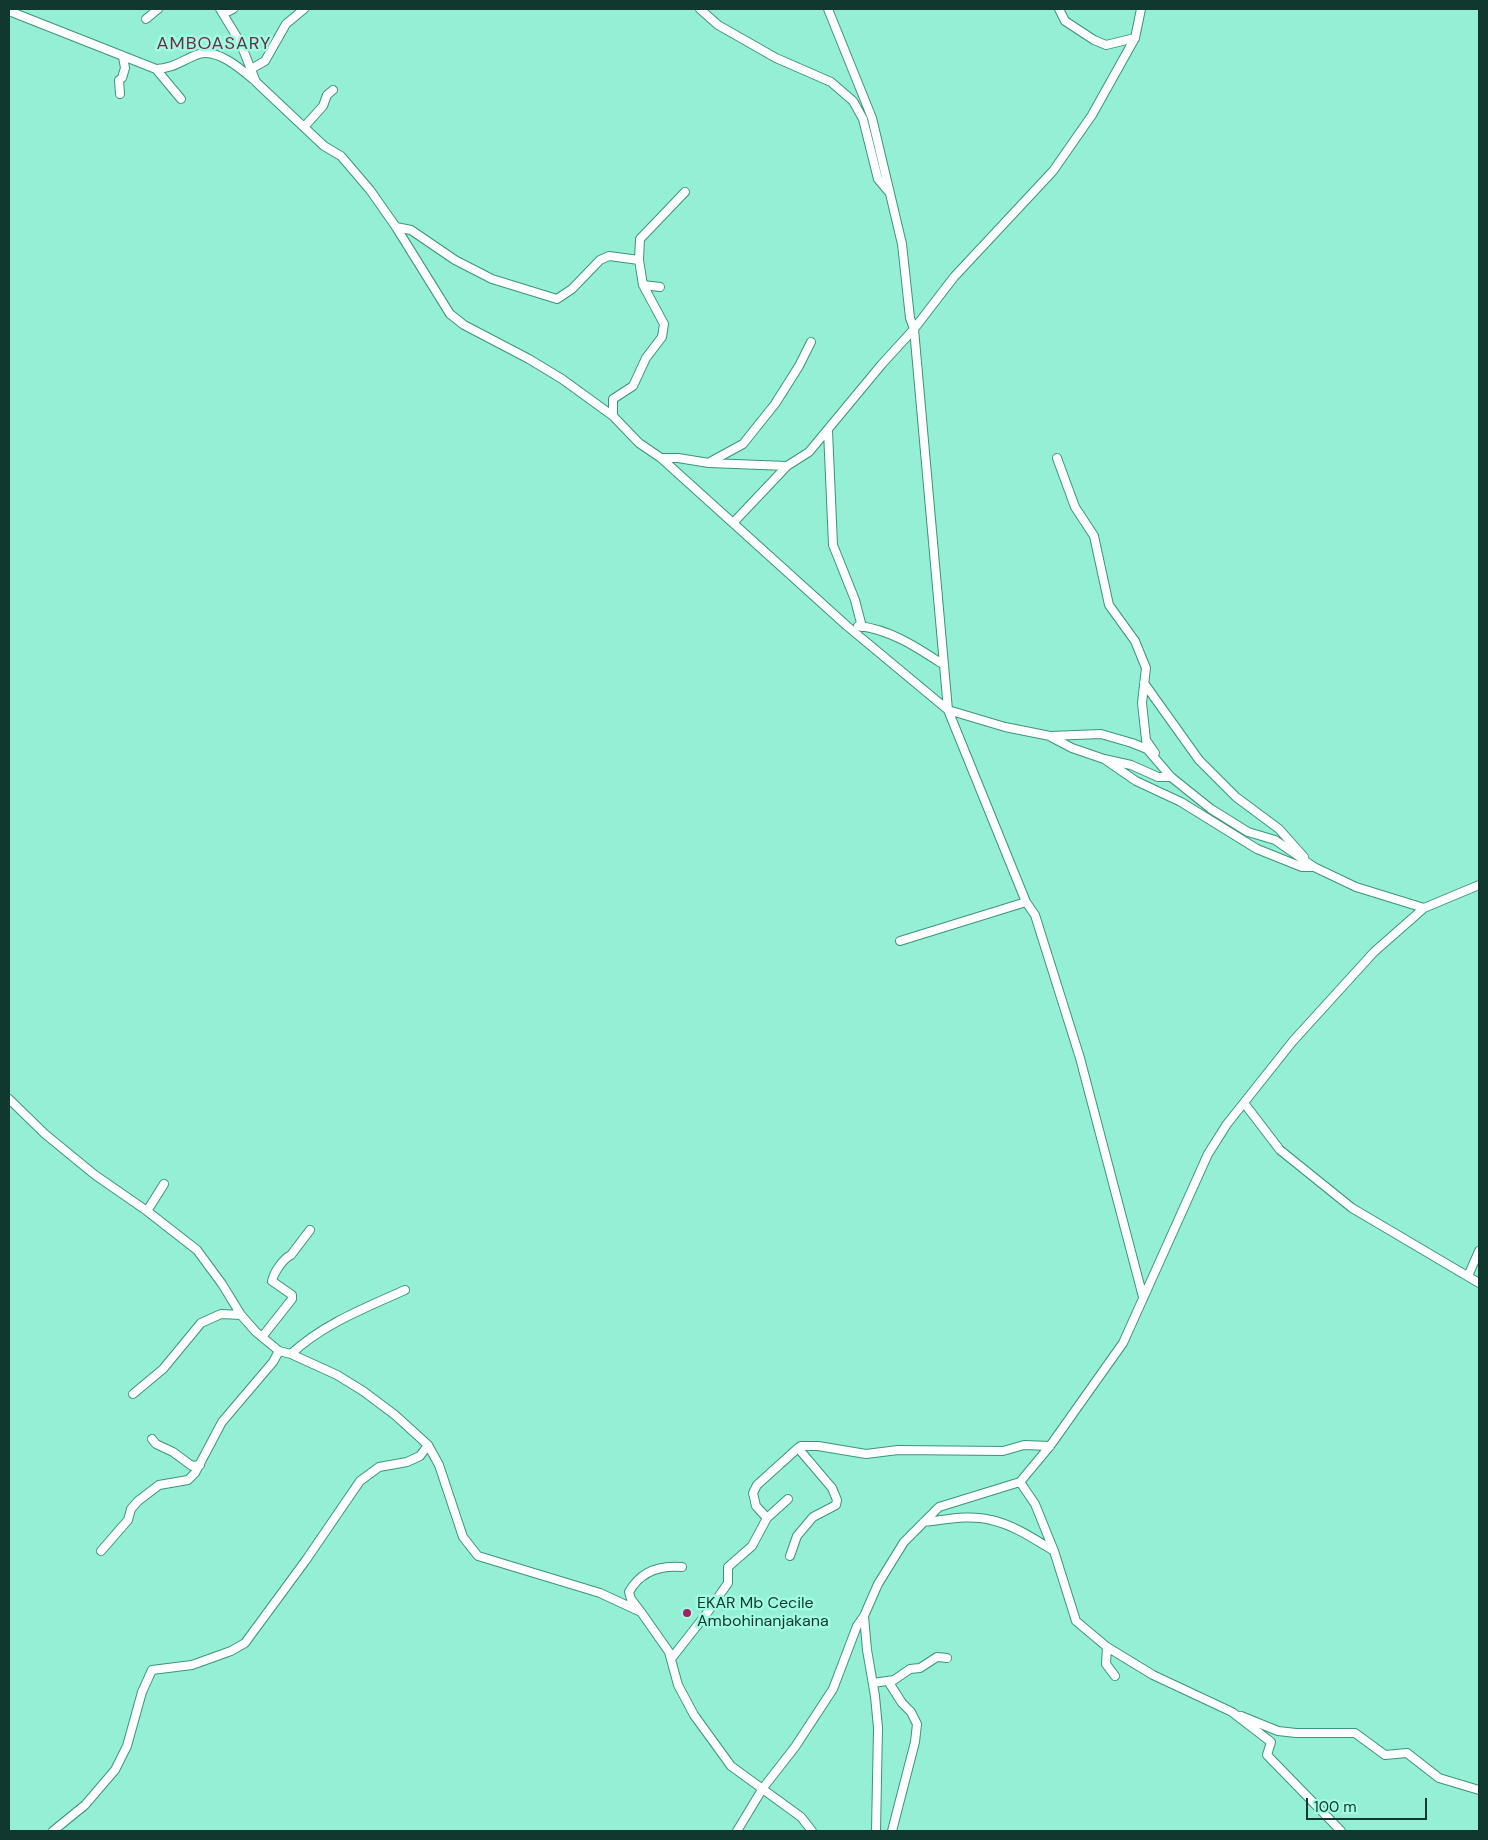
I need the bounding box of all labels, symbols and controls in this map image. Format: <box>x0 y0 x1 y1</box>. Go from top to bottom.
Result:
district label: AMBOASARY <box>155 33 273 55</box>
place label: EKAR Mb Cecile Ambohinanjakana <box>697 1594 829 1632</box>
marker: EKAR Mb Cecile Ambohinanjakana <box>681 1607 693 1619</box>
scale bar <box>1308 1788 1429 1820</box>
text: 100 m <box>1314 1797 1357 1817</box>

